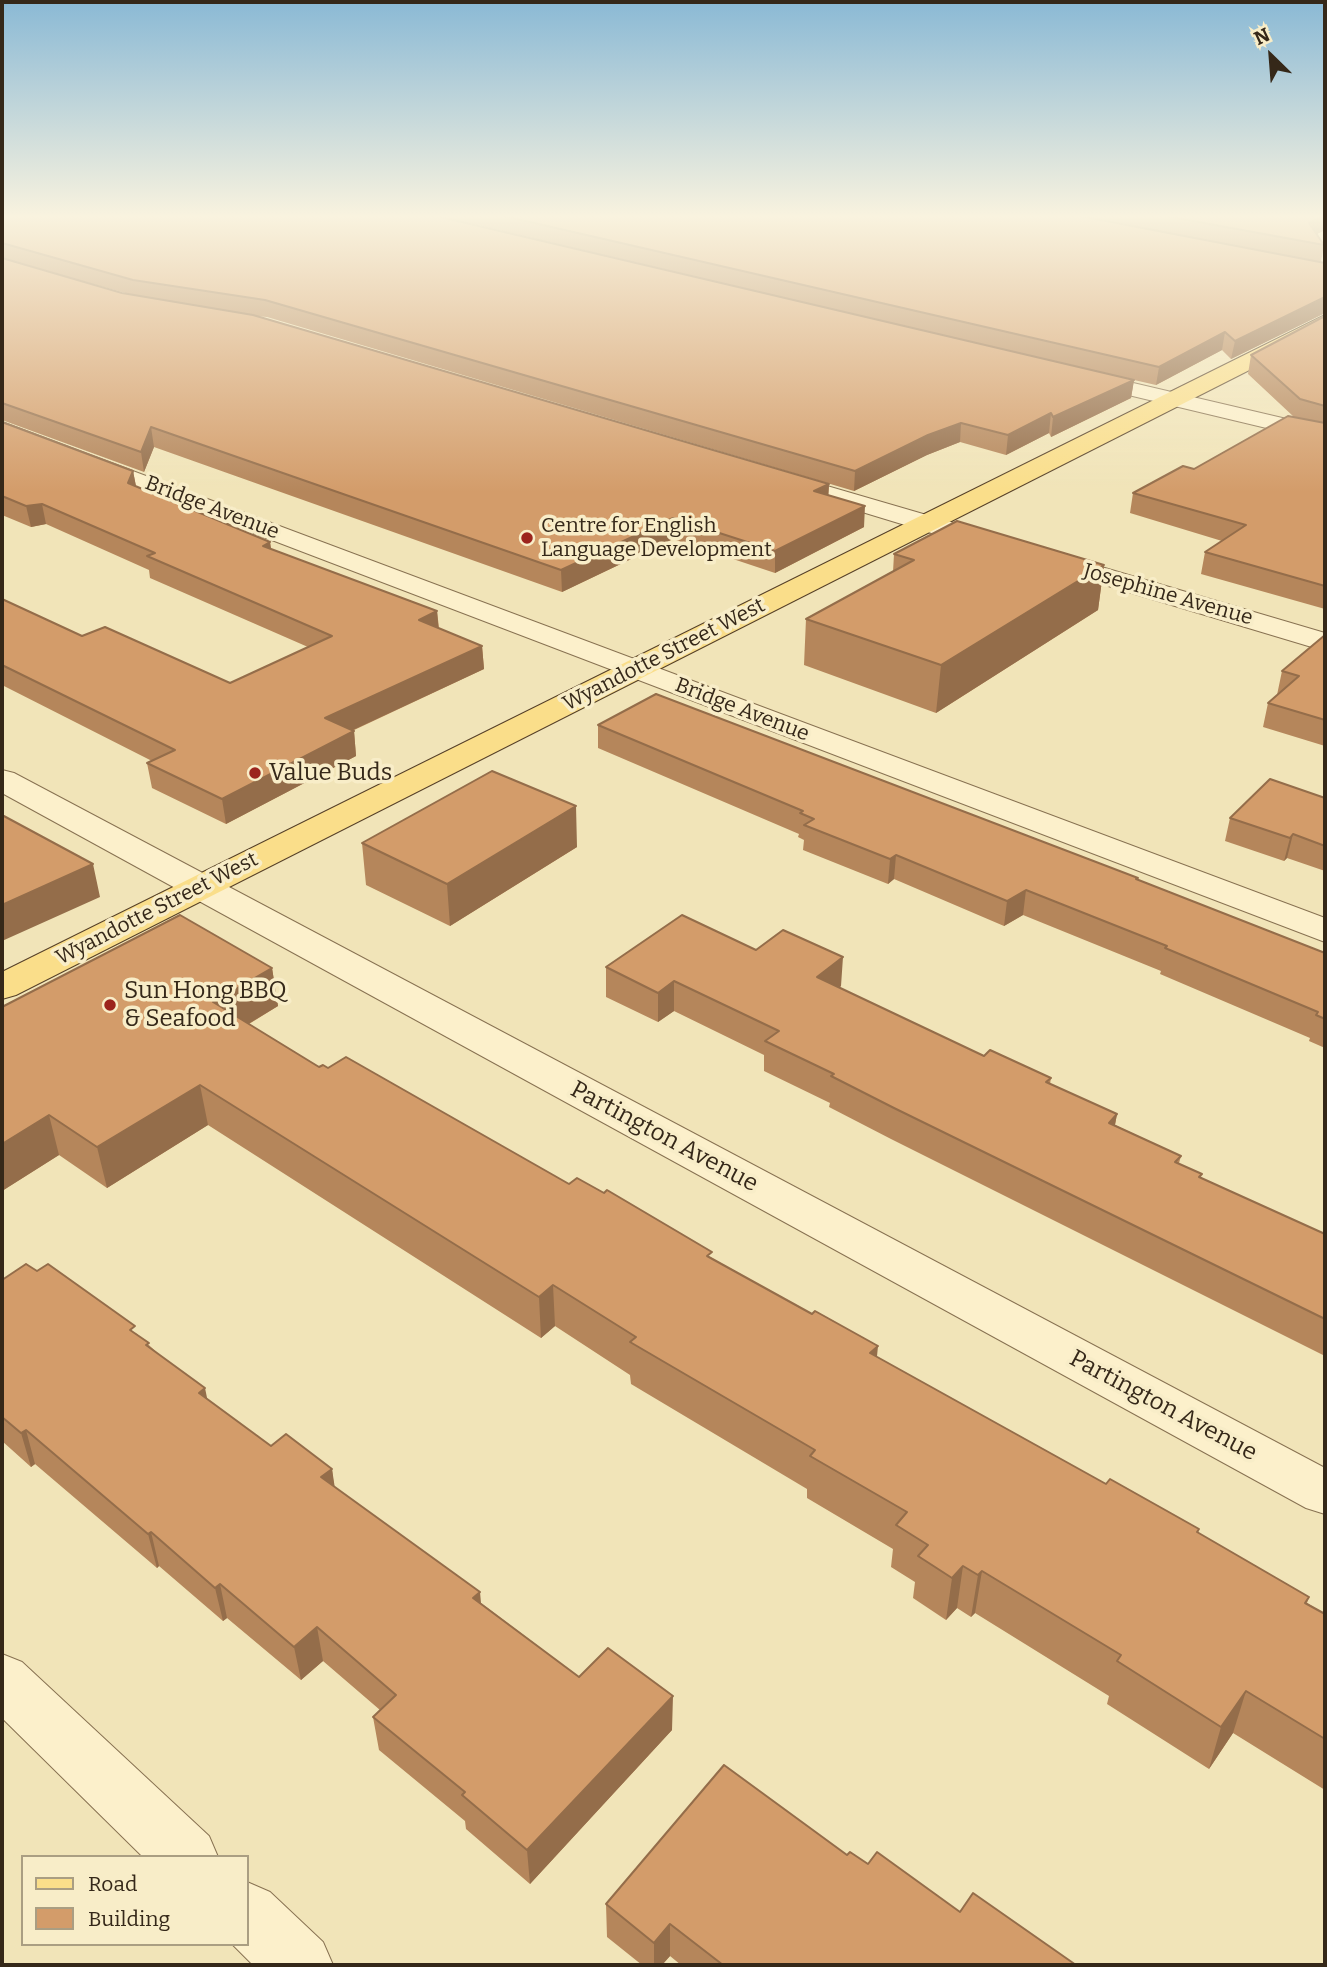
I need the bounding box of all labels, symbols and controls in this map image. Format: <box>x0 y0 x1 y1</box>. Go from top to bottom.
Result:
north arrow <box>1236 21 1306 91</box>
text: N <box>1250 23 1273 50</box>
street label: Bridge Avenue <box>141 471 283 545</box>
place label: Centre for English Language Development <box>541 513 772 563</box>
marker: Centre for English Language Development <box>519 530 535 546</box>
street label: Josephine Avenue <box>1080 559 1256 631</box>
street label: Wyandotte Street West <box>559 593 769 717</box>
street label: Bridge Avenue <box>671 673 813 747</box>
place label: Value Buds <box>269 759 392 787</box>
marker: Value Buds <box>247 765 263 781</box>
street label: Wyandotte Street West <box>52 847 262 971</box>
place label: Sun Hong BBQ & Seafood <box>124 977 287 1033</box>
marker: Sun Hong BBQ & Seafood <box>102 997 118 1013</box>
street label: Partington Avenue <box>565 1075 763 1199</box>
street label: Partington Avenue <box>1064 1344 1262 1468</box>
legend <box>21 1855 248 1946</box>
text: Road <box>88 1871 137 1897</box>
text: Building <box>88 1906 170 1932</box>

